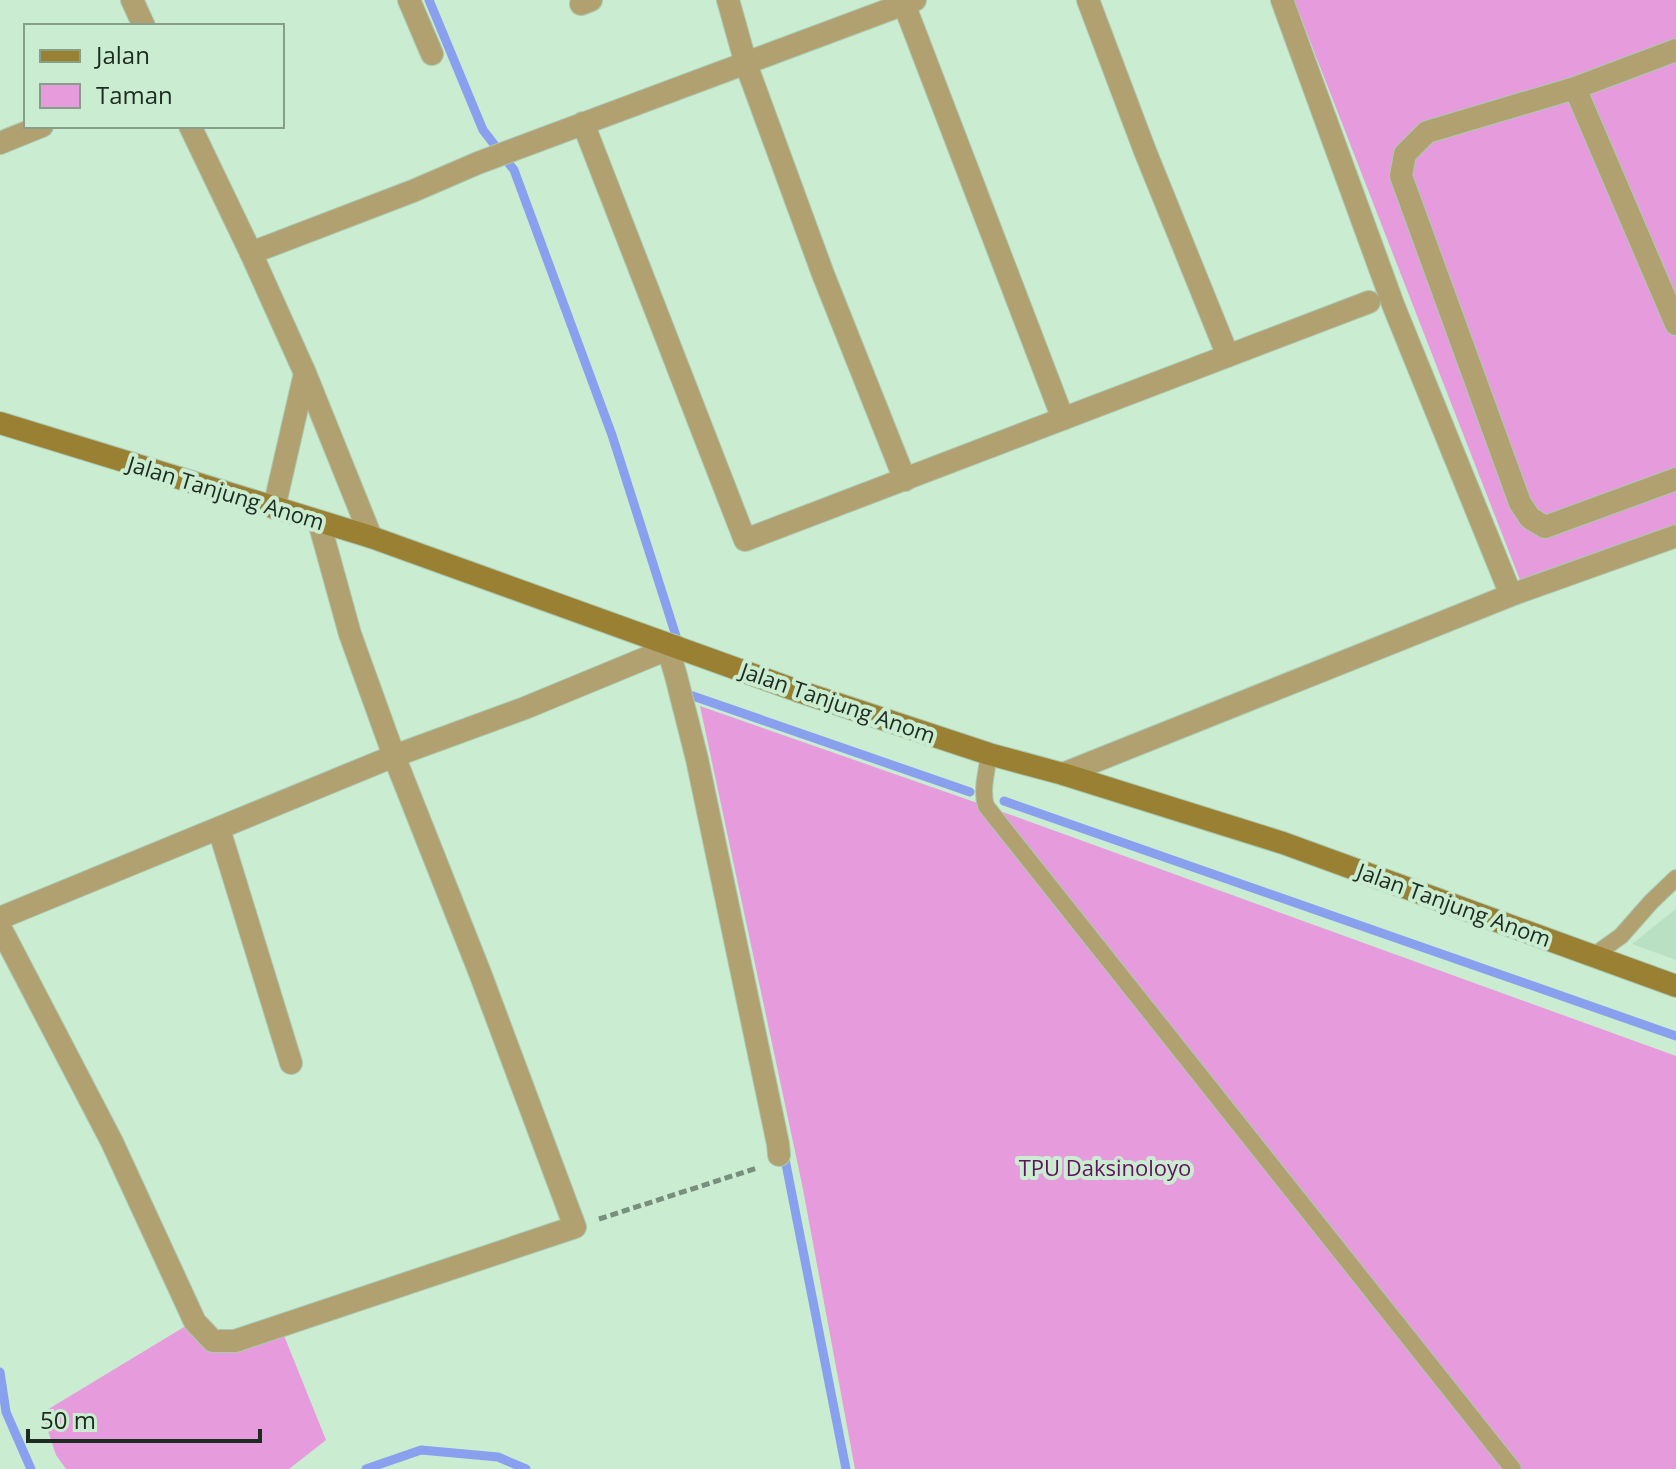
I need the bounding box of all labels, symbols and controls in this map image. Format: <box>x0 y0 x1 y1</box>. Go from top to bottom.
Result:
legend <box>24 24 284 128</box>
text: Jalan <box>94 38 150 71</box>
text: Taman <box>96 78 173 111</box>
street label: Jalan Tanjung Anom <box>122 447 328 536</box>
street label: Jalan Tanjung Anom <box>735 654 940 749</box>
street label: Jalan Tanjung Anom <box>1351 854 1555 953</box>
park label: TPU Daksinoloyo <box>1019 1152 1191 1182</box>
scale bar <box>28 1393 260 1443</box>
text: 50 m <box>40 1403 96 1436</box>

